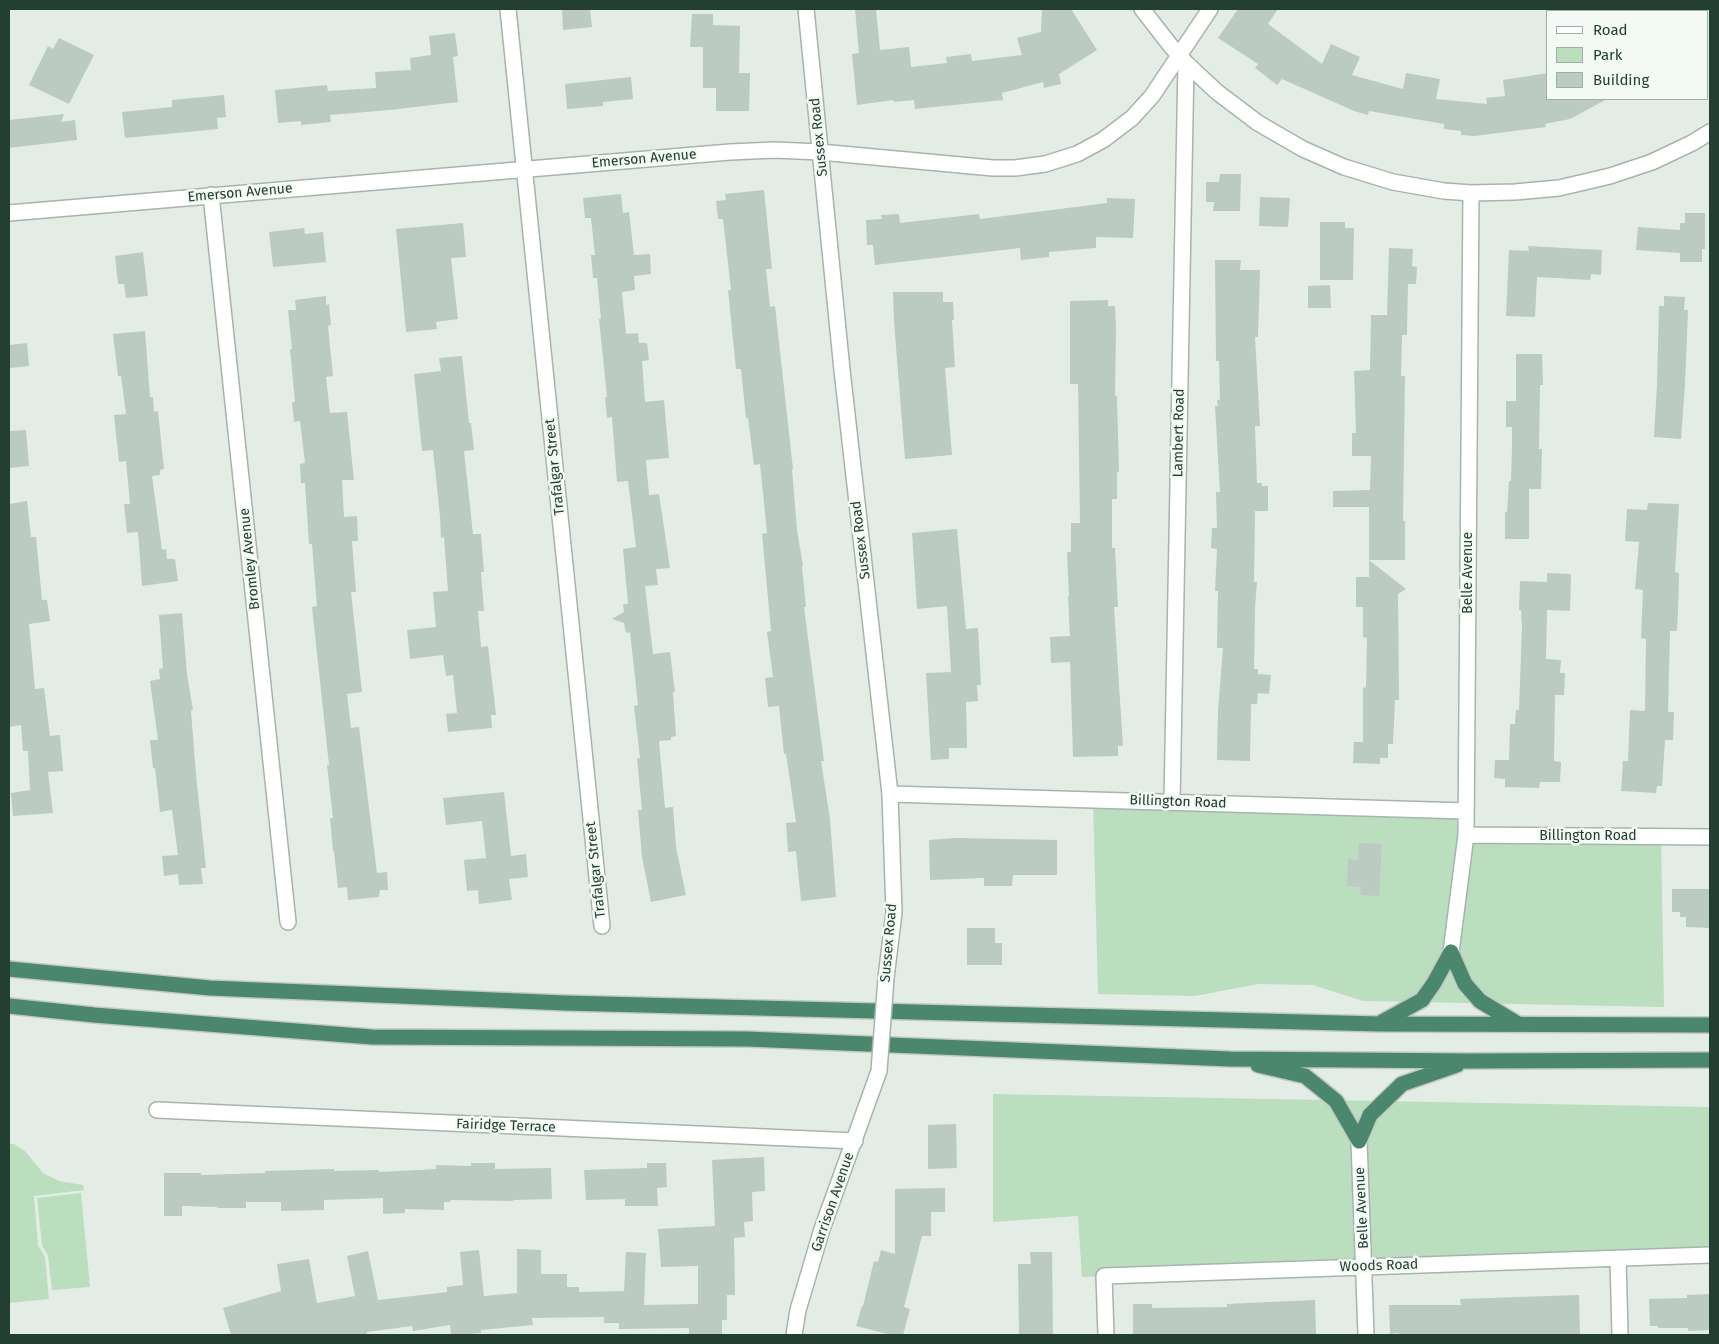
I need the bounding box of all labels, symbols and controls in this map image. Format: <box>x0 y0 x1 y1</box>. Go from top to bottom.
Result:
legend <box>1546 10 1709 100</box>
text: Road <box>1593 21 1628 39</box>
text: Park <box>1593 46 1623 64</box>
text: Building <box>1593 71 1649 89</box>
street label: Sussex Road <box>807 97 831 177</box>
street label: Emerson Avenue <box>591 146 697 172</box>
street label: Emerson Avenue <box>187 180 293 206</box>
street label: Lambert Road <box>1170 388 1188 478</box>
street label: Trafalgar Street <box>542 418 568 516</box>
street label: Sussex Road <box>848 500 874 580</box>
street label: Bromley Avenue <box>236 507 264 611</box>
street label: Belle Avenue <box>1460 532 1476 614</box>
street label: Billington Road <box>1129 792 1227 812</box>
street label: Trafalgar Street <box>583 821 609 919</box>
street label: Billington Road <box>1539 828 1637 844</box>
street label: Sussex Road <box>877 903 901 983</box>
street label: Fairidge Terrace <box>456 1116 556 1136</box>
street label: Garrison Avenue <box>808 1150 858 1254</box>
street label: Belle Avenue <box>1351 1167 1373 1249</box>
street label: Woods Road <box>1339 1256 1419 1276</box>

